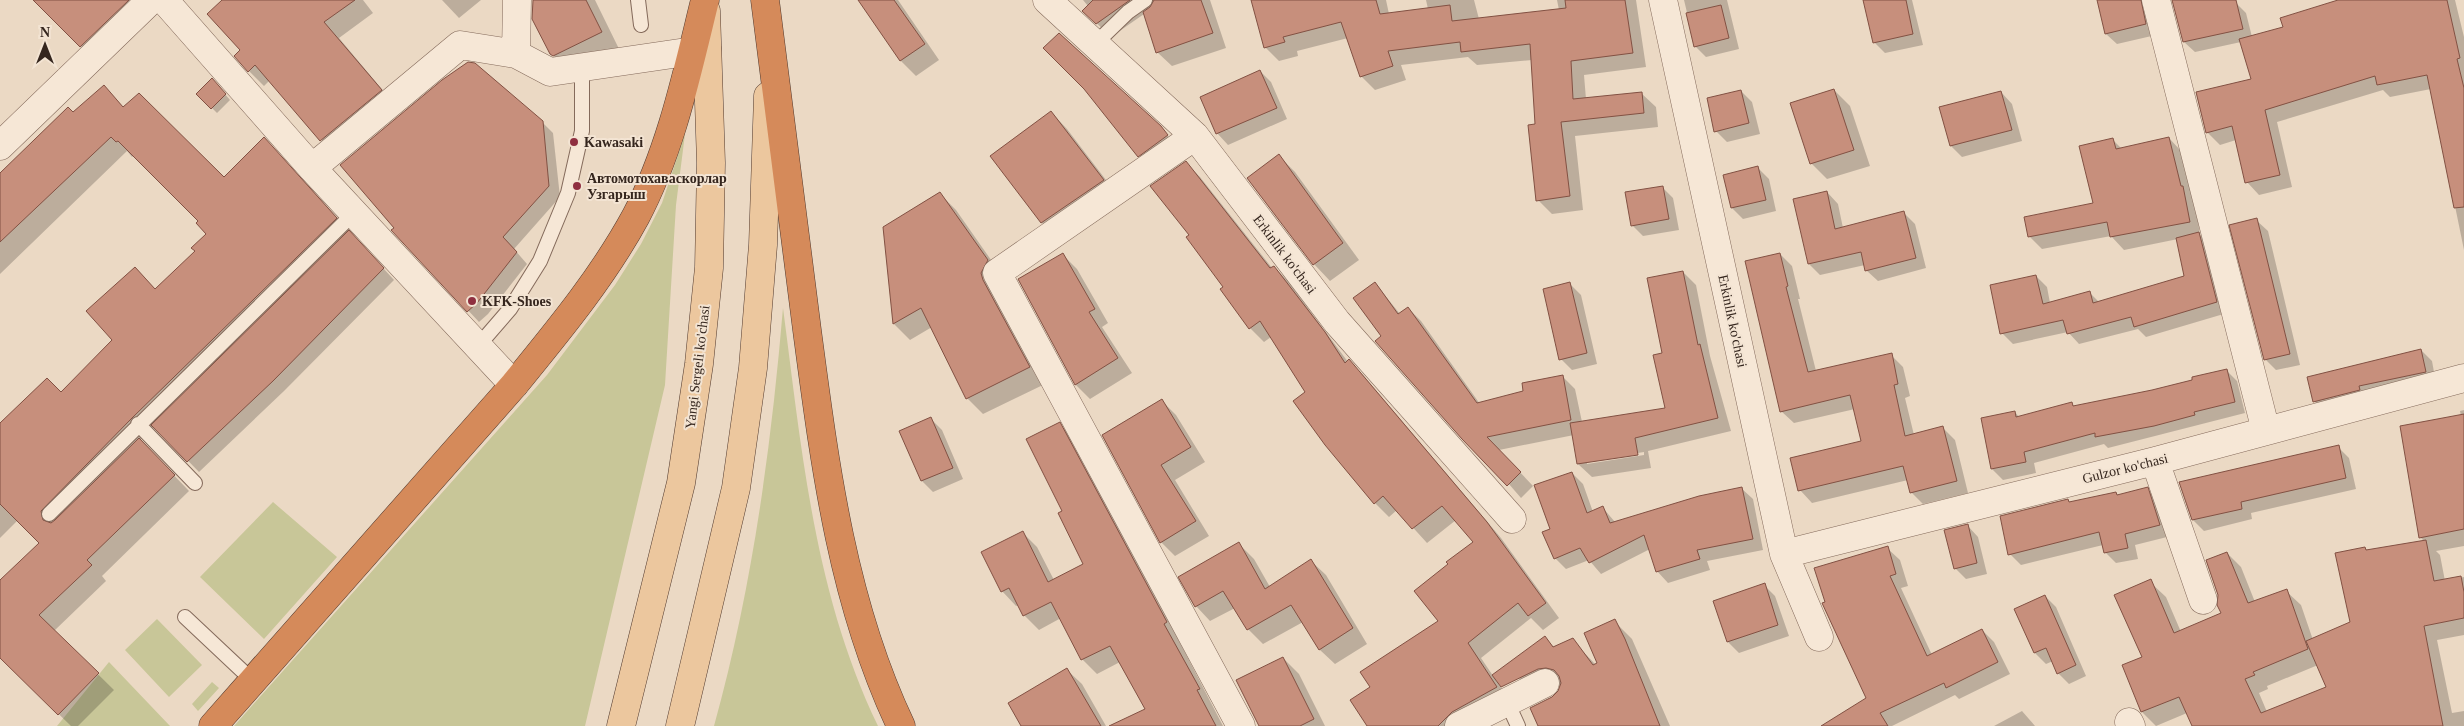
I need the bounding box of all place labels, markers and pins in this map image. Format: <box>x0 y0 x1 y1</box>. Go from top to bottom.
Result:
place label: Kawasaki <box>584 135 643 150</box>
marker: Kawasaki <box>568 136 580 148</box>
place label: Автомотохаваскорлар Узгарыш <box>587 171 727 202</box>
marker: Автомотохаваскорлар Узгарыш <box>571 180 583 192</box>
place label: KFK-Shoes <box>482 294 552 309</box>
marker: KFK-Shoes <box>466 295 478 307</box>

